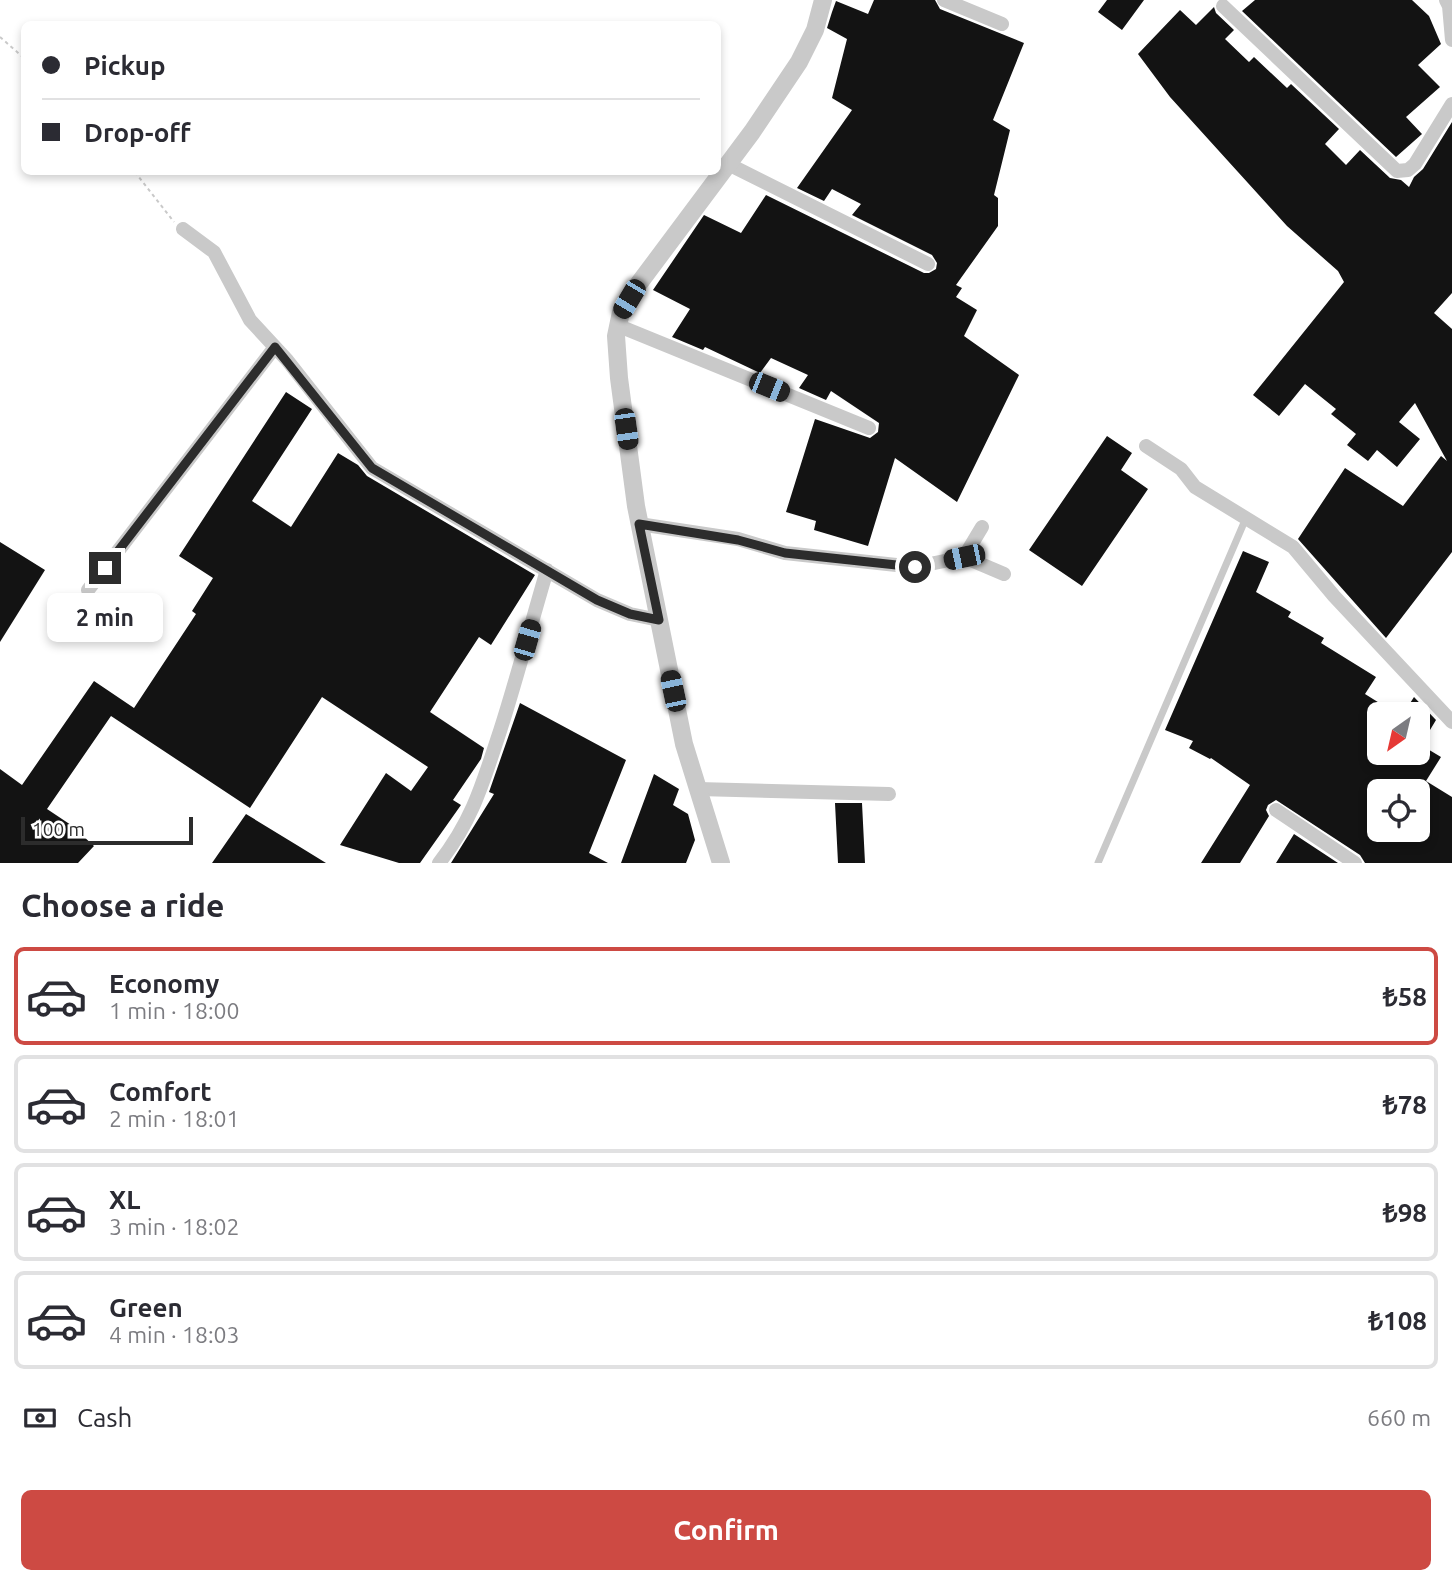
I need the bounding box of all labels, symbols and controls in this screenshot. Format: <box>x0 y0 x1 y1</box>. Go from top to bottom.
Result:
text: Pickup <box>84 51 166 80</box>
text: Drop-off <box>84 118 191 147</box>
car <box>610 276 649 322</box>
car <box>746 369 793 405</box>
car <box>613 407 640 451</box>
car <box>942 542 987 572</box>
route start <box>899 551 931 583</box>
route end <box>89 552 121 584</box>
callout: 2 min <box>47 592 163 642</box>
text: 2 min <box>76 605 134 630</box>
car <box>512 617 543 663</box>
car <box>659 668 688 714</box>
north arrow <box>1367 702 1430 765</box>
map controls <box>1367 702 1430 842</box>
button: locate <box>1367 779 1430 842</box>
scale bar <box>21 814 192 846</box>
text: 100 m <box>32 818 85 840</box>
text: Choose a ride <box>21 887 224 923</box>
icon: car <box>25 965 88 1028</box>
text: Economy <box>109 969 219 998</box>
text: ₺58 <box>1383 982 1427 1011</box>
text: 1 min · 18:00 <box>109 998 240 1023</box>
icon: car <box>25 1073 88 1136</box>
text: Comfort <box>109 1077 212 1106</box>
text: ₺78 <box>1383 1090 1427 1119</box>
text: 2 min · 18:01 <box>109 1106 240 1131</box>
icon: car <box>25 1181 88 1244</box>
text: XL <box>109 1185 140 1214</box>
text: ₺98 <box>1383 1198 1427 1227</box>
text: 3 min · 18:02 <box>109 1214 240 1239</box>
icon: car <box>25 1289 88 1352</box>
text: Green <box>109 1293 183 1322</box>
text: ₺108 <box>1368 1306 1427 1335</box>
text: 4 min · 18:03 <box>109 1322 240 1347</box>
icon: cash <box>21 1399 59 1437</box>
text: Cash <box>77 1403 132 1432</box>
text: 660 m <box>1367 1405 1431 1430</box>
button: Confirm <box>21 1490 1431 1570</box>

